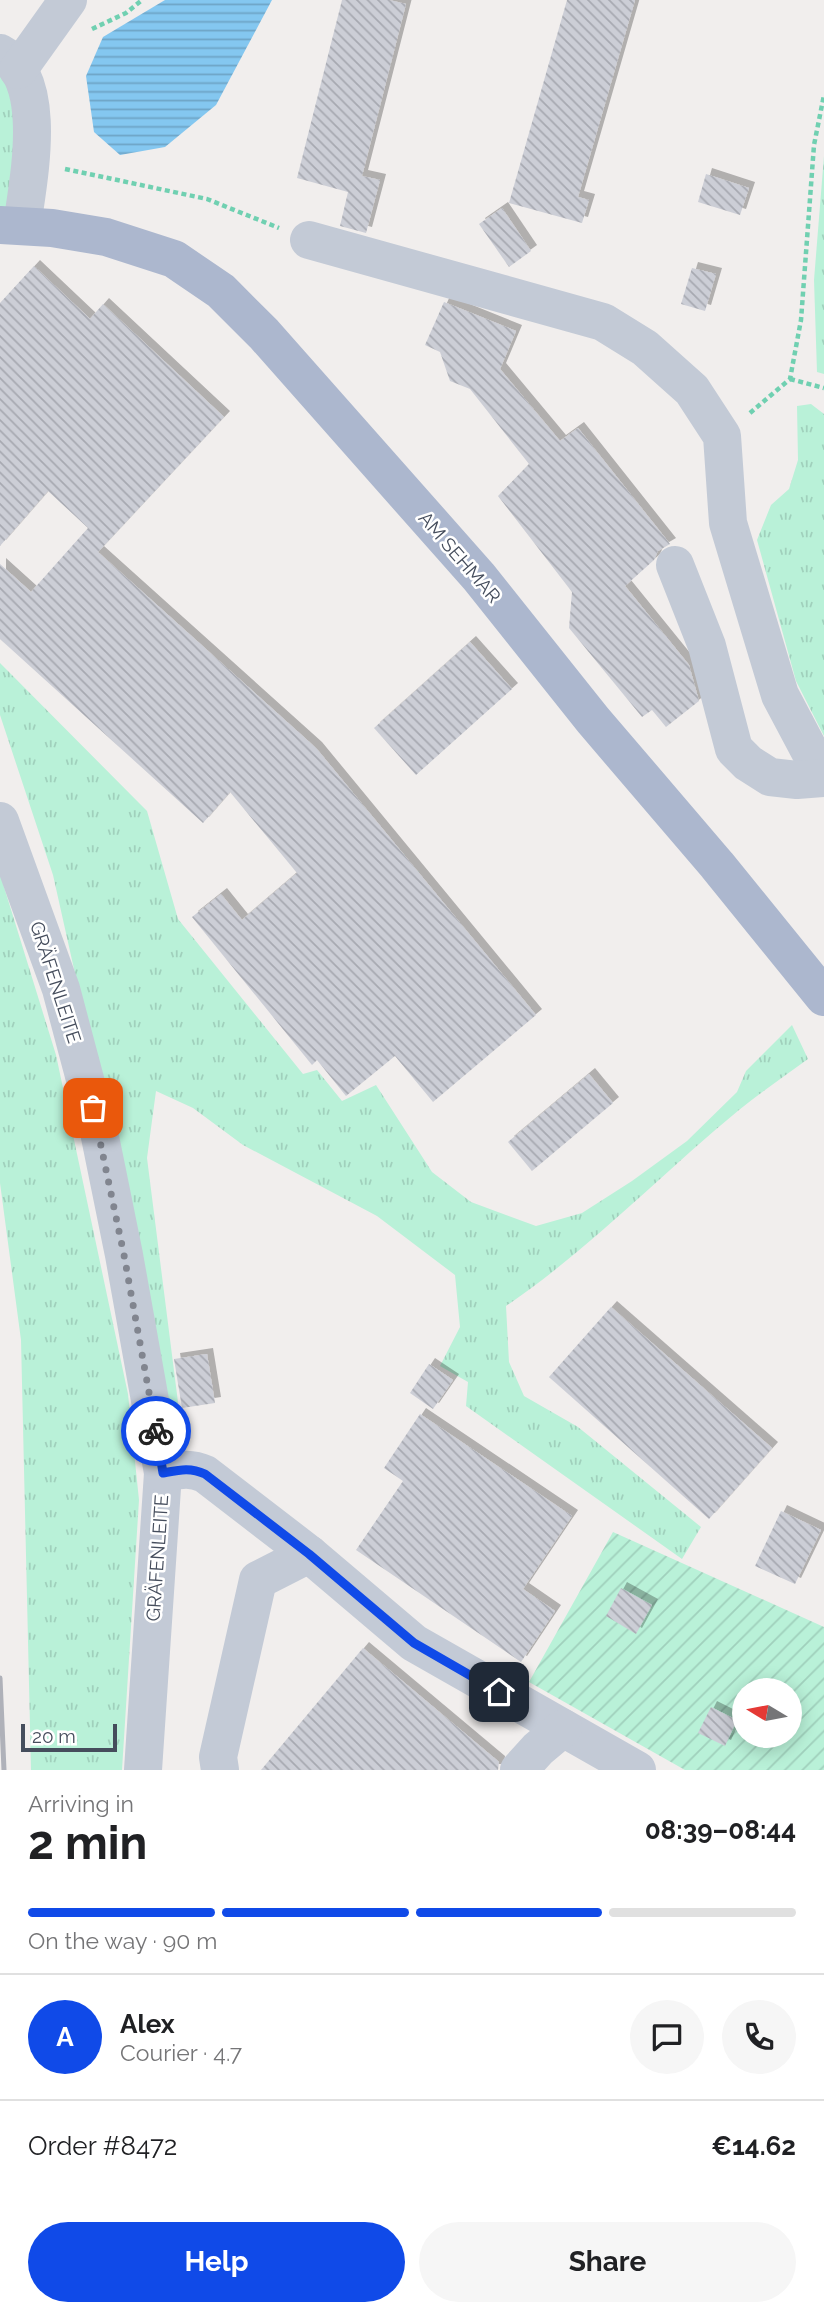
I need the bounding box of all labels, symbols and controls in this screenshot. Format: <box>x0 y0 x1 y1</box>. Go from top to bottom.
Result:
street label: AM SEHMAR <box>414 507 506 607</box>
street label: GRÄFENLEITE <box>26 918 86 1046</box>
pin <box>63 1078 123 1138</box>
icon: bag <box>74 1089 112 1127</box>
courier <box>121 1396 191 1466</box>
icon: bike <box>137 1412 175 1450</box>
street label: GRÄFENLEITE <box>142 1494 172 1622</box>
pin <box>469 1662 529 1722</box>
icon: home <box>480 1673 518 1711</box>
north arrow <box>732 1678 802 1748</box>
map controls <box>732 1678 802 1748</box>
scale bar <box>21 1721 117 1753</box>
text: 20 m <box>32 1725 76 1747</box>
text: Arriving in <box>28 1790 134 1817</box>
text: 08:39–08:44 <box>645 1815 796 1845</box>
text: 2 min <box>28 1816 147 1870</box>
text: On the way · 90 m <box>28 1927 217 1954</box>
button: chat <box>630 2000 704 2074</box>
button: phone <box>722 2000 796 2074</box>
text: Alex <box>120 2009 175 2039</box>
text: A <box>56 2022 74 2052</box>
text: Courier · 4.7 <box>120 2039 242 2066</box>
text: Order #8472 <box>28 2131 177 2161</box>
text: €14.62 <box>711 2131 796 2161</box>
button: Help <box>28 2222 405 2302</box>
button: Share <box>419 2222 796 2302</box>

